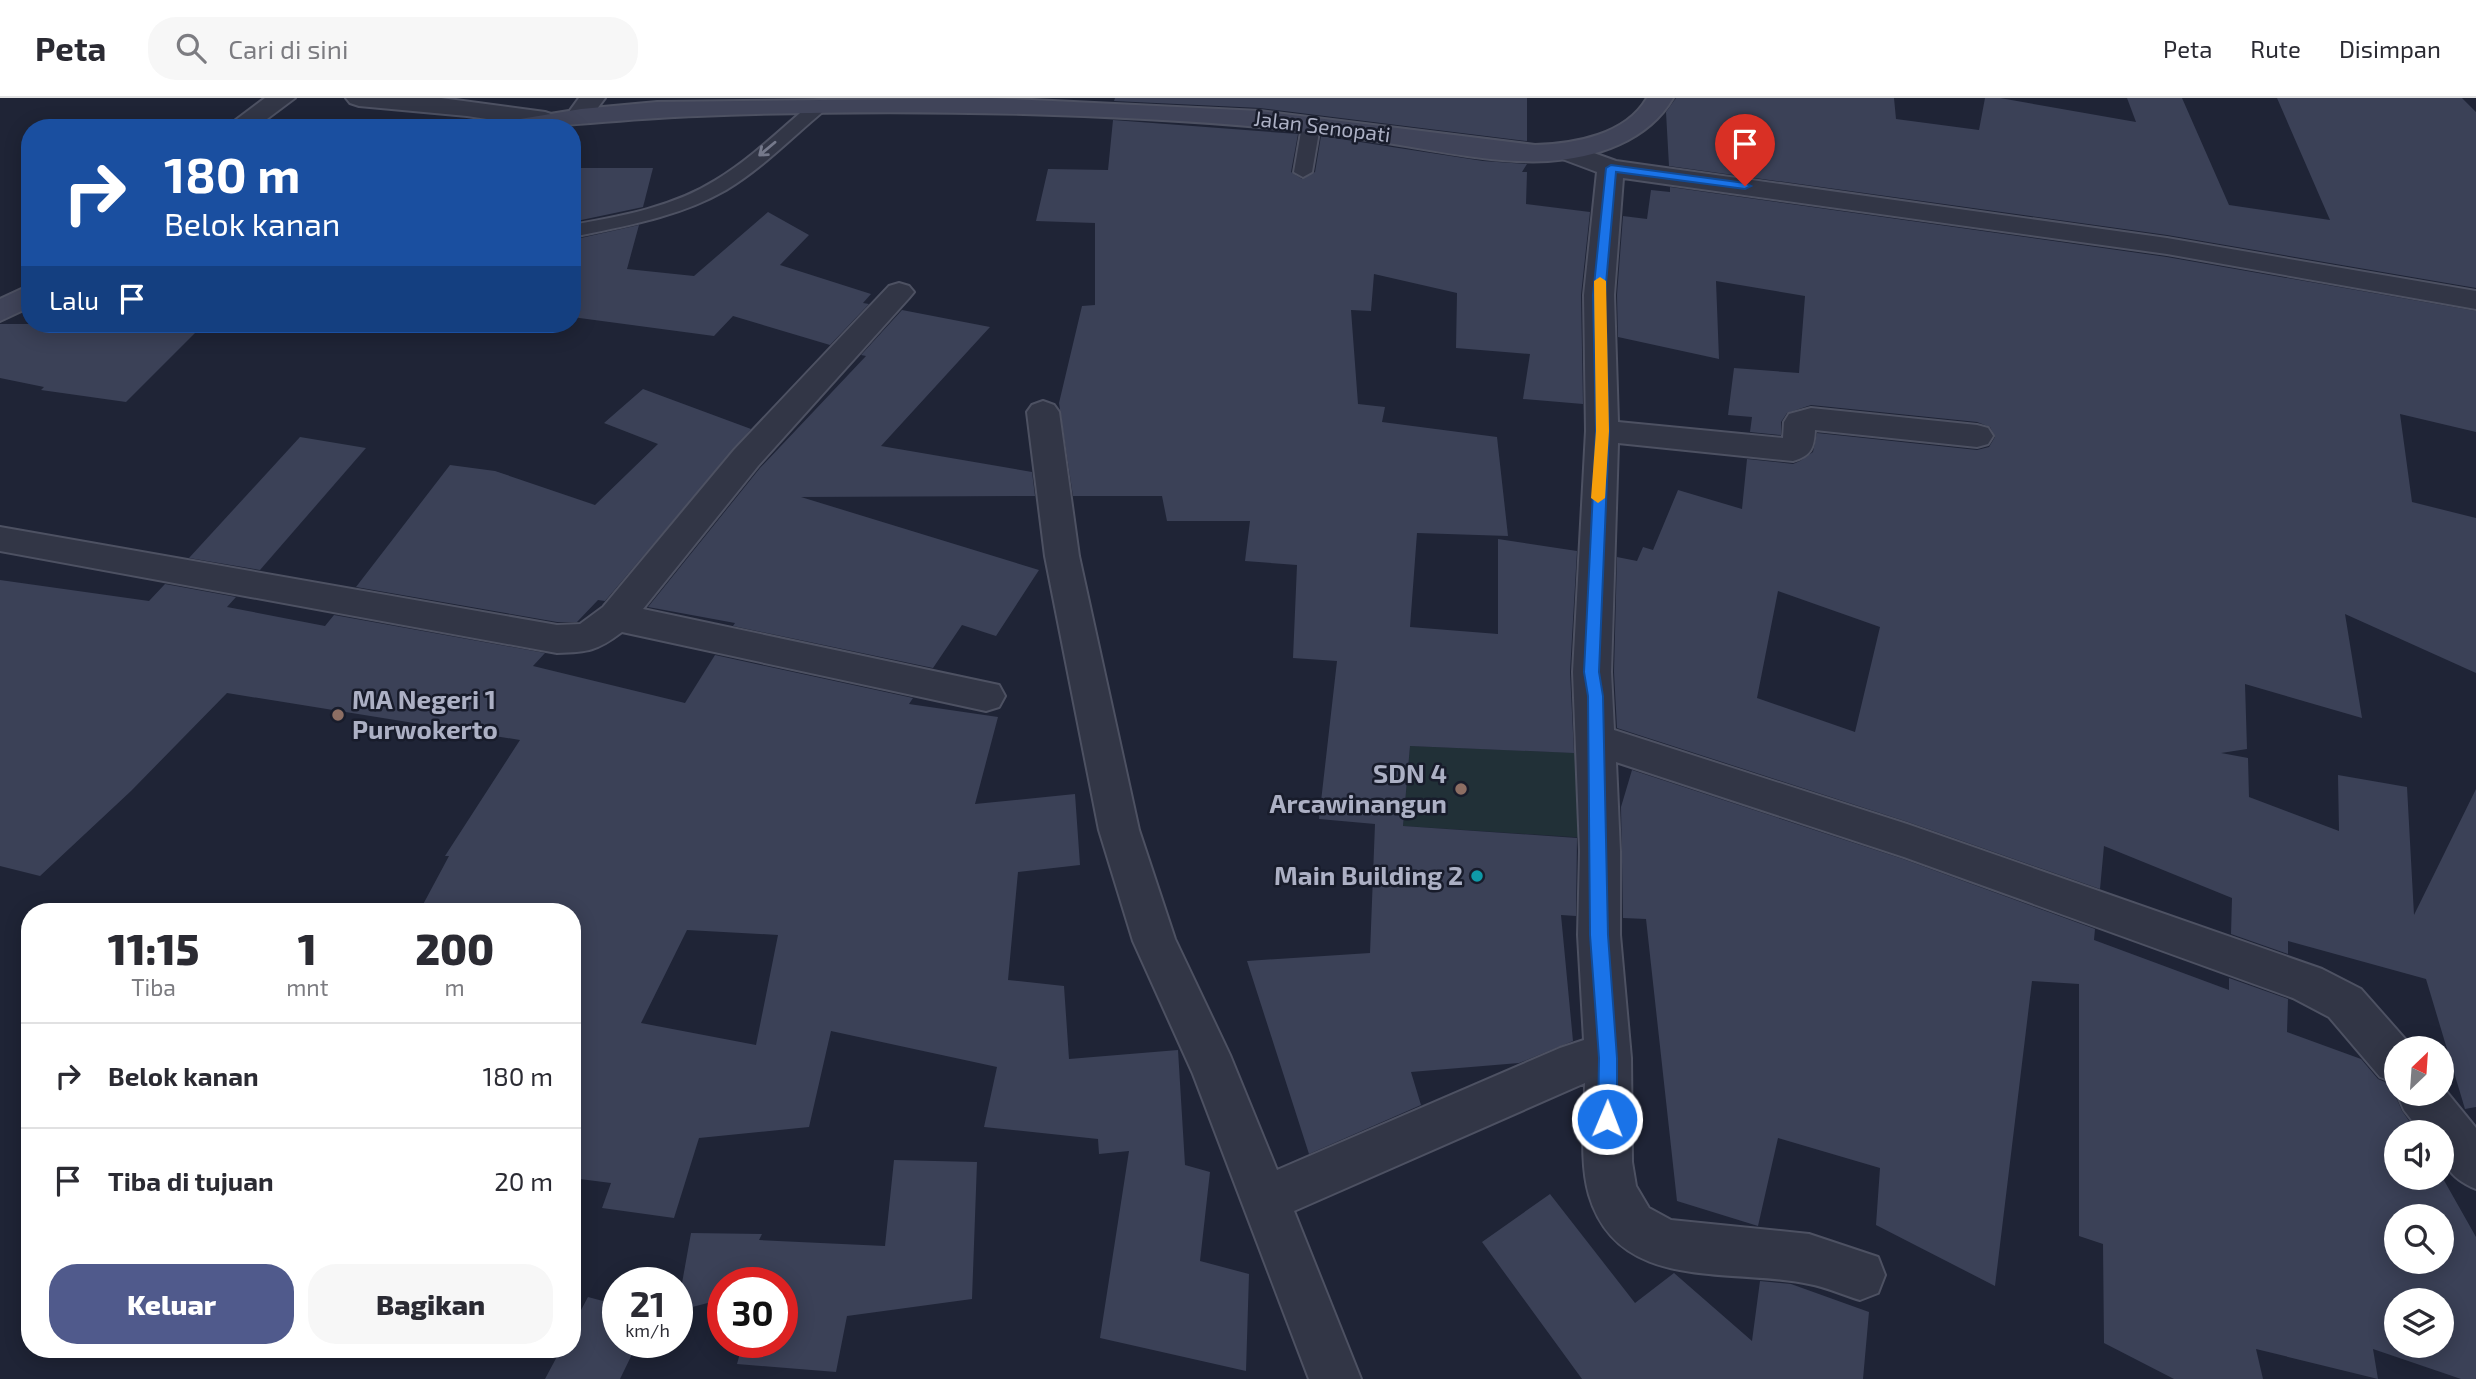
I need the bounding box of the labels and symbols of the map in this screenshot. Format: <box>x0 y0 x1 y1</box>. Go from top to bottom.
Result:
street label: Jalan Senopati <box>1252 105 1392 146</box>
pin <box>1715 114 1775 186</box>
one-way arrow <box>759 141 777 156</box>
place label: MA Negeri 1 Purwokerto <box>352 683 498 744</box>
marker: MA Negeri 1 Purwokerto <box>330 707 346 723</box>
place label: SDN 4 Arcawinangun <box>1270 757 1447 818</box>
marker: SDN 4 Arcawinangun <box>1453 781 1469 797</box>
place label: Main Building 2 <box>1274 859 1463 890</box>
marker: Main Building 2 <box>1469 868 1485 884</box>
north arrow <box>2384 1036 2454 1106</box>
position arrow <box>1570 1082 1644 1156</box>
speed limit sign: 30 <box>707 1267 798 1358</box>

